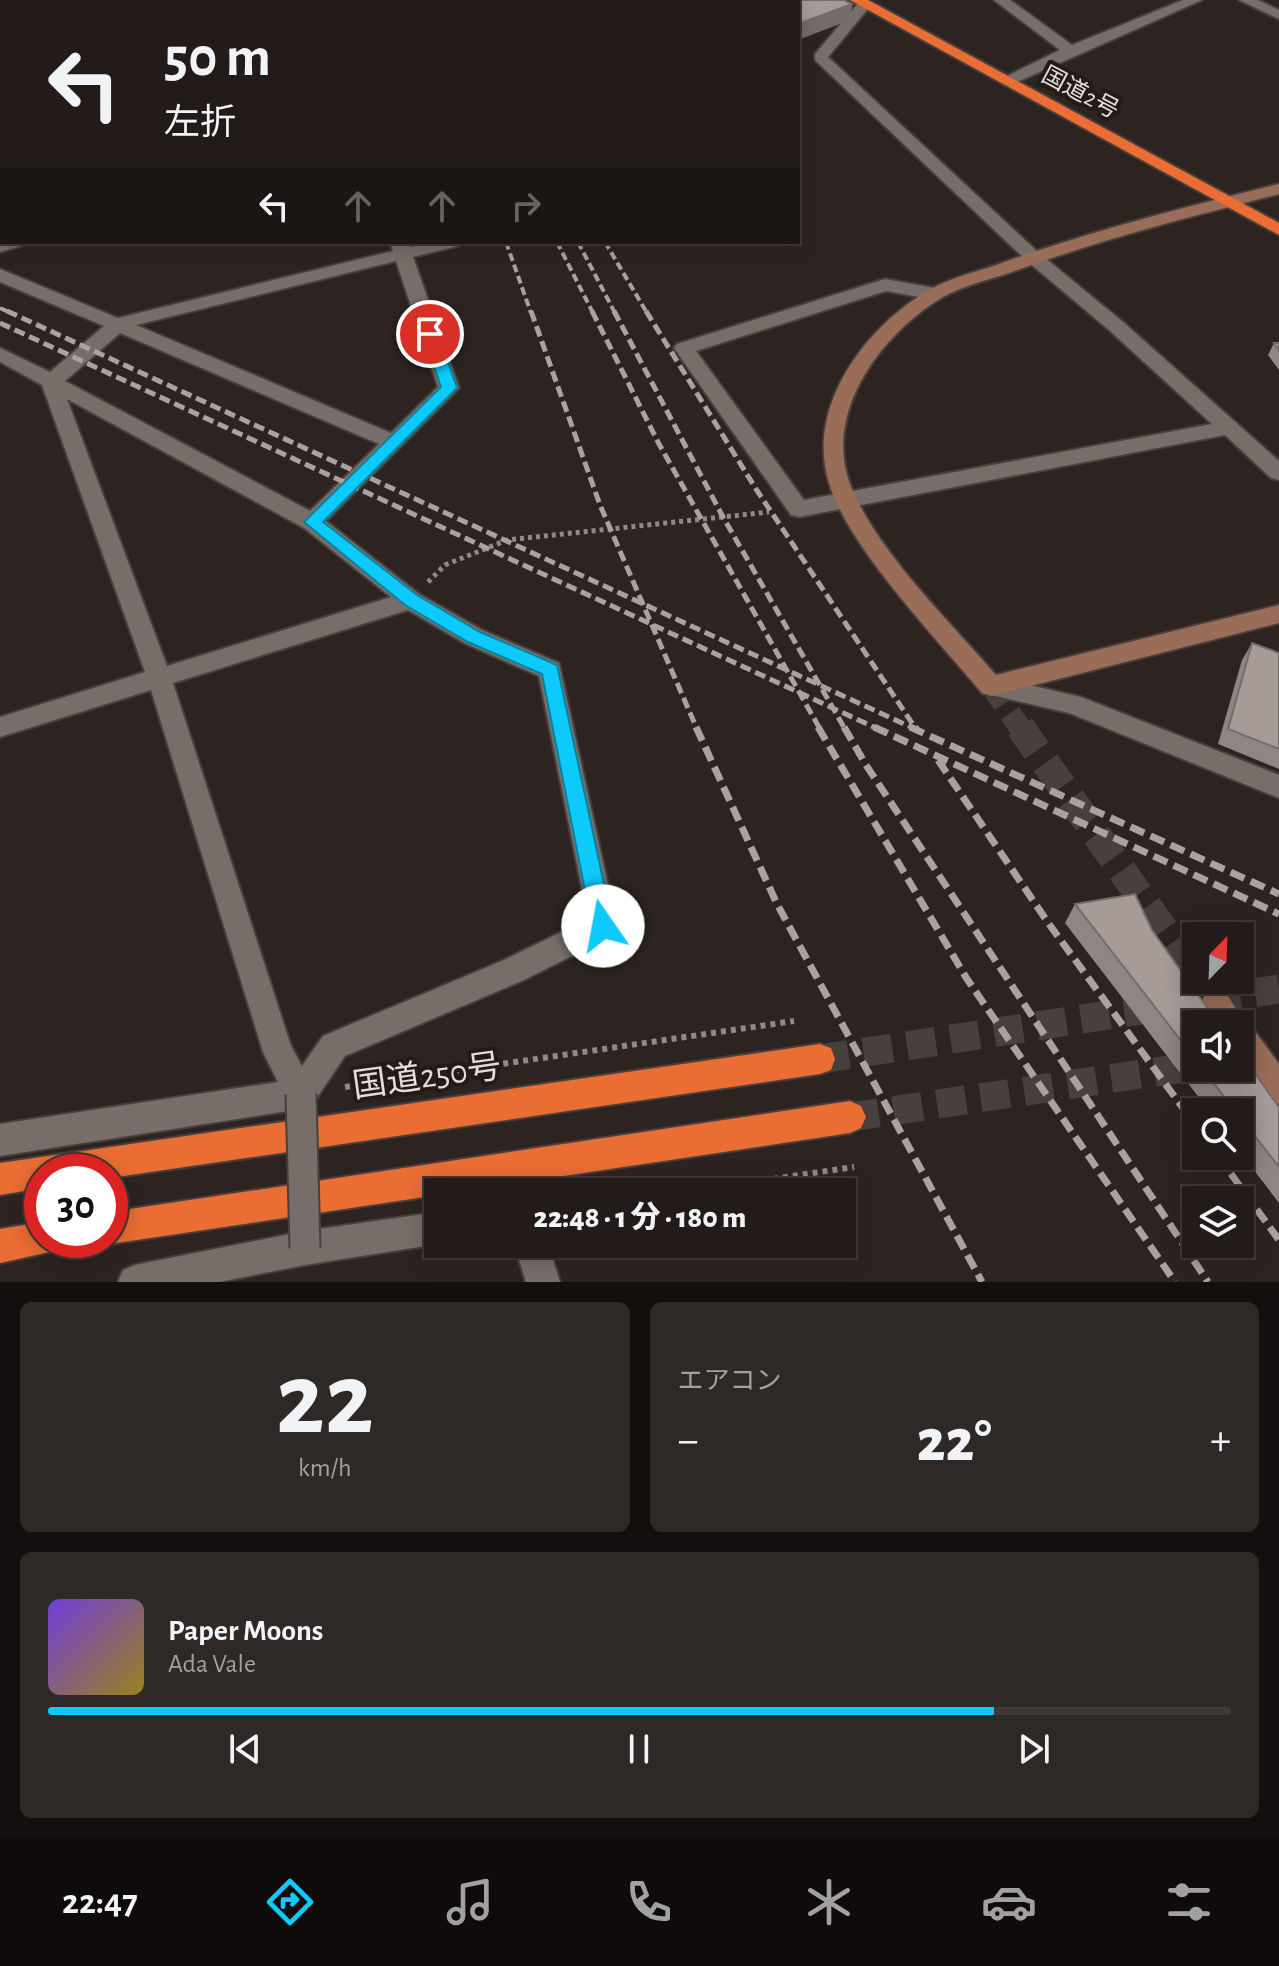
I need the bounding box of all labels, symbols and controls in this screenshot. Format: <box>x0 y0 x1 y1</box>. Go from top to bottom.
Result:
text: 50 m <box>164 30 271 86</box>
icon: left <box>32 32 136 136</box>
street label: 国道2号 <box>1038 61 1123 123</box>
text: 左折 <box>164 105 236 141</box>
icon: left <box>252 184 296 228</box>
icon: ahead <box>336 184 380 228</box>
icon: ahead <box>420 184 464 228</box>
icon: right <box>504 184 548 228</box>
pin <box>396 300 464 368</box>
icon: arrive <box>408 312 452 356</box>
position arrow <box>561 884 645 968</box>
north arrow <box>1182 922 1254 994</box>
map controls <box>1182 922 1254 1258</box>
button: sound <box>1182 1010 1254 1082</box>
street label: 国道250号 <box>350 1048 503 1104</box>
button: search <box>1182 1098 1254 1170</box>
speed limit sign: 30 <box>24 1154 128 1258</box>
button: layers <box>1182 1186 1254 1258</box>
text: 22:48 · 1 分 · 180 m <box>534 1203 746 1233</box>
text: 22 <box>276 1349 374 1453</box>
text: エアコン <box>678 1368 782 1394</box>
text: 22° <box>917 1412 992 1472</box>
text: − <box>678 1419 699 1463</box>
text: + <box>1210 1419 1231 1463</box>
text: km/h <box>298 1455 352 1481</box>
text: Paper Moons <box>168 1616 323 1646</box>
text: Ada Vale <box>168 1651 256 1677</box>
icon: previous <box>223 1727 267 1771</box>
icon: pause <box>617 1727 661 1771</box>
icon: next <box>1012 1727 1056 1771</box>
icon: directions <box>262 1874 318 1930</box>
icon: music <box>442 1874 498 1930</box>
icon: phone <box>621 1874 677 1930</box>
icon: climate <box>801 1874 857 1930</box>
icon: car <box>981 1874 1037 1930</box>
icon: filters <box>1161 1874 1217 1930</box>
text: 22:47 <box>62 1884 138 1920</box>

